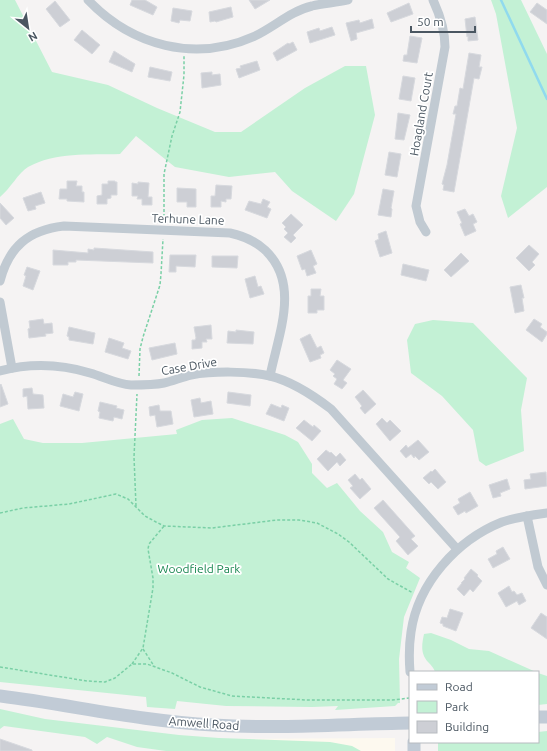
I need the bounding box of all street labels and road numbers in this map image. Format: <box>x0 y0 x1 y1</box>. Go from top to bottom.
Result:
street label: Hoagland Court <box>407 71 435 157</box>
street label: Terhune Lane <box>151 211 225 227</box>
street label: Case Drive <box>160 355 218 377</box>
street label: Amwell Road <box>168 714 240 732</box>

